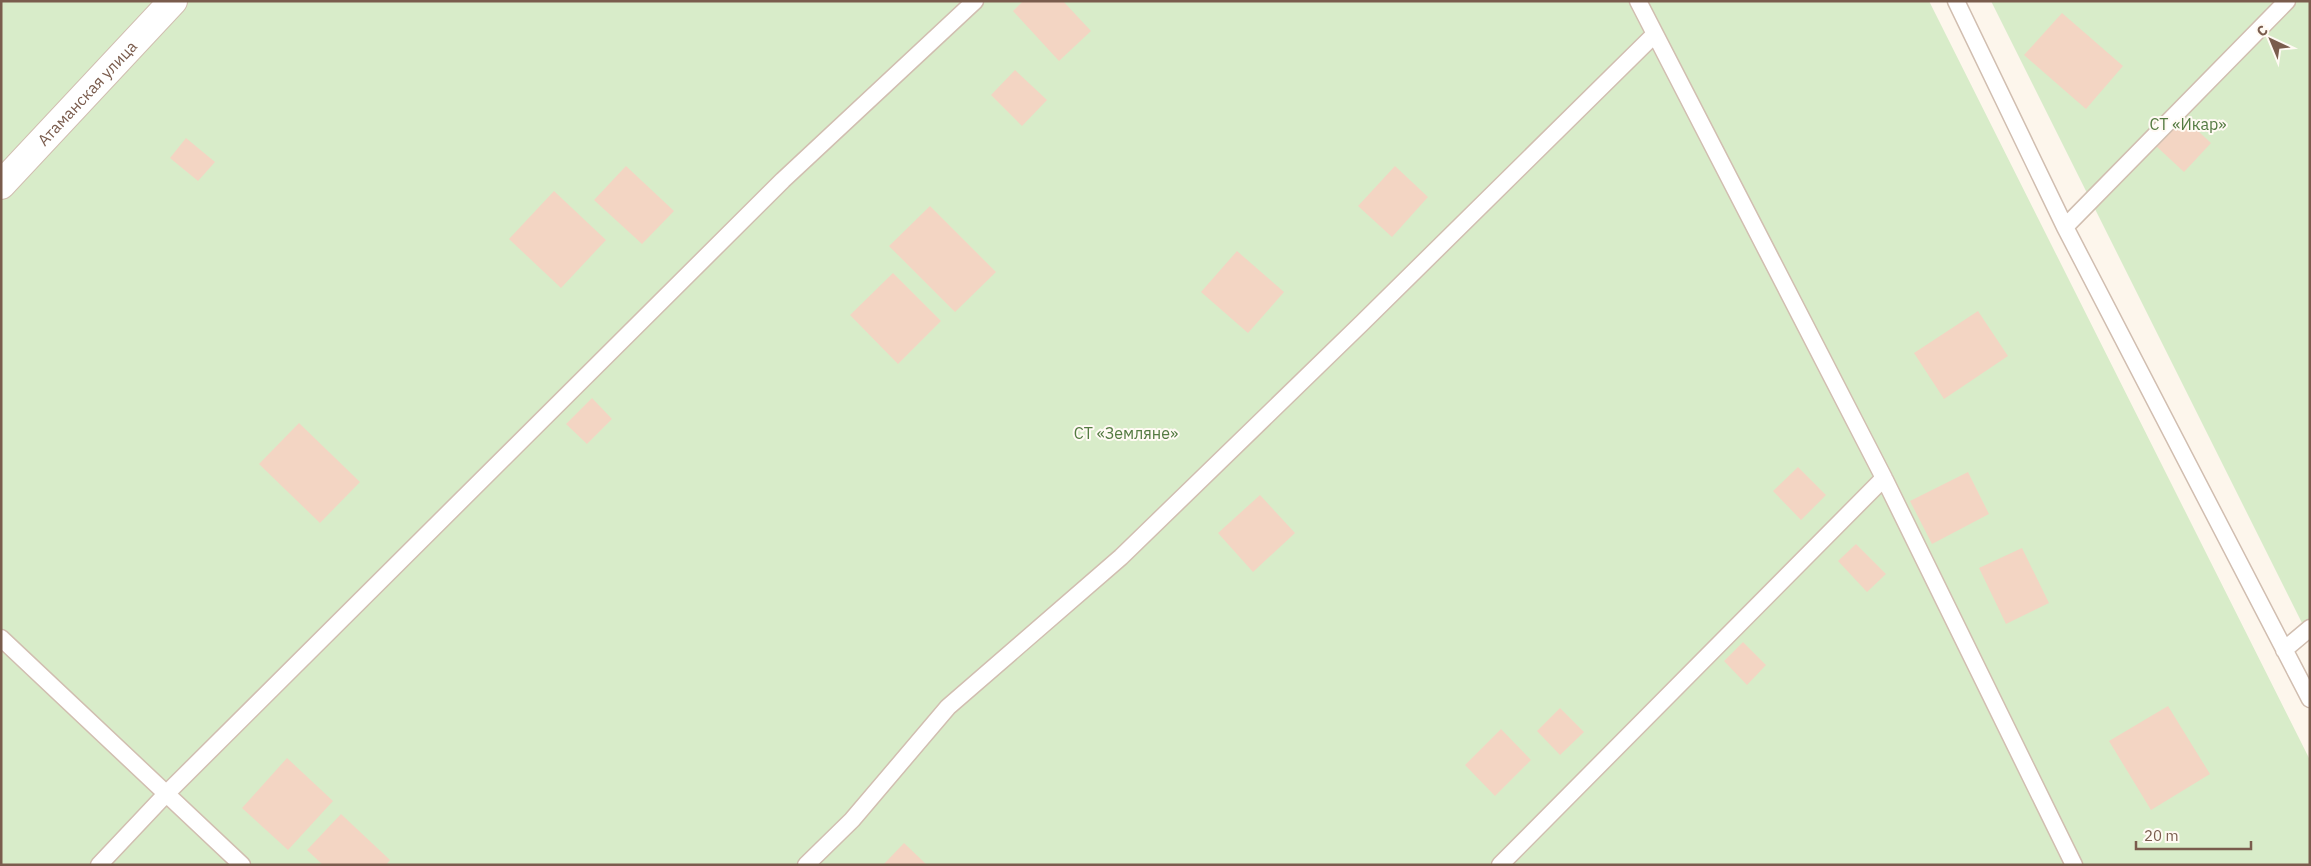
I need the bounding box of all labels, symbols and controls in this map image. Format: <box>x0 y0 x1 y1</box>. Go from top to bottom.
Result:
north arrow <box>2246 15 2296 65</box>
text: С <box>2252 21 2272 40</box>
street label: Атаманская улица <box>33 36 141 150</box>
park label: СТ «Икар» <box>2150 114 2226 134</box>
park label: СТ «Земляне» <box>1074 423 1178 443</box>
scale bar <box>2136 818 2251 850</box>
text: 20 m <box>2144 826 2179 845</box>

